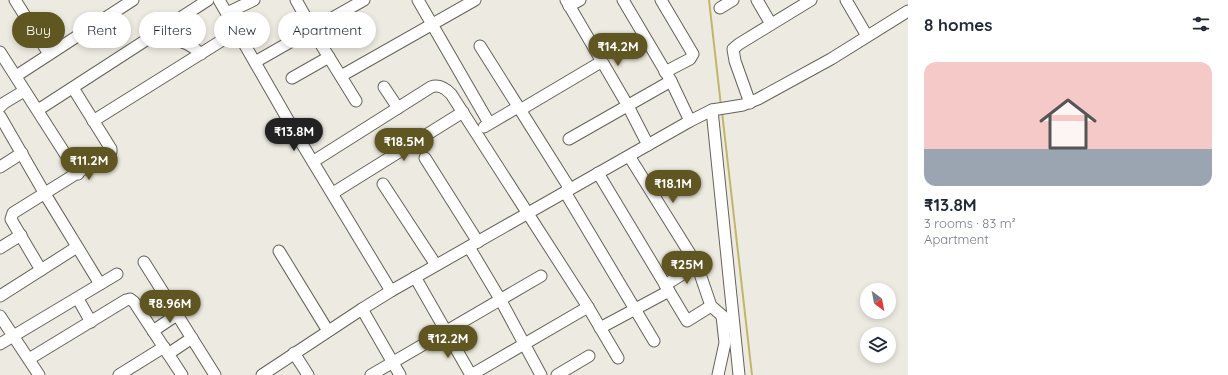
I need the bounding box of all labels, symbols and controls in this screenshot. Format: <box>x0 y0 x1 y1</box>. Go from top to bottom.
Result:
chip: Buy <box>12 12 65 48</box>
chip: Rent <box>73 12 131 48</box>
chip: Filters <box>139 12 206 48</box>
chip: New <box>214 12 270 48</box>
chip: Apartment <box>278 12 376 48</box>
icon: filters <box>1190 13 1212 35</box>
text: 8 homes <box>924 14 993 35</box>
pin: ₹14.2M <box>585 33 651 67</box>
text: ₹14.2M <box>597 38 639 54</box>
icon: home <box>1032 88 1104 160</box>
pin: ₹13.8M <box>261 118 327 152</box>
text: ₹13.8M <box>274 123 314 139</box>
pin: ₹18.5M <box>371 128 437 162</box>
text: ₹18.5M <box>384 133 424 149</box>
pin: ₹11.2M <box>56 147 122 181</box>
text: ₹11.2M <box>70 152 108 168</box>
pin: ₹18.1M <box>640 170 706 204</box>
text: ₹18.1M <box>654 175 692 191</box>
text: ₹13.8M <box>924 194 977 215</box>
text: 3 rooms · 83 m² <box>924 215 1016 231</box>
text: Apartment <box>924 231 989 247</box>
pin: ₹25M <box>663 251 711 285</box>
text: ₹25M <box>671 256 703 272</box>
north arrow <box>860 283 896 319</box>
map controls <box>860 283 896 363</box>
pin: ₹8.96M <box>137 290 203 324</box>
text: ₹8.96M <box>149 295 191 311</box>
pin: ₹12.2M <box>415 325 481 359</box>
button: layers <box>860 327 896 363</box>
text: ₹12.2M <box>428 330 468 346</box>

